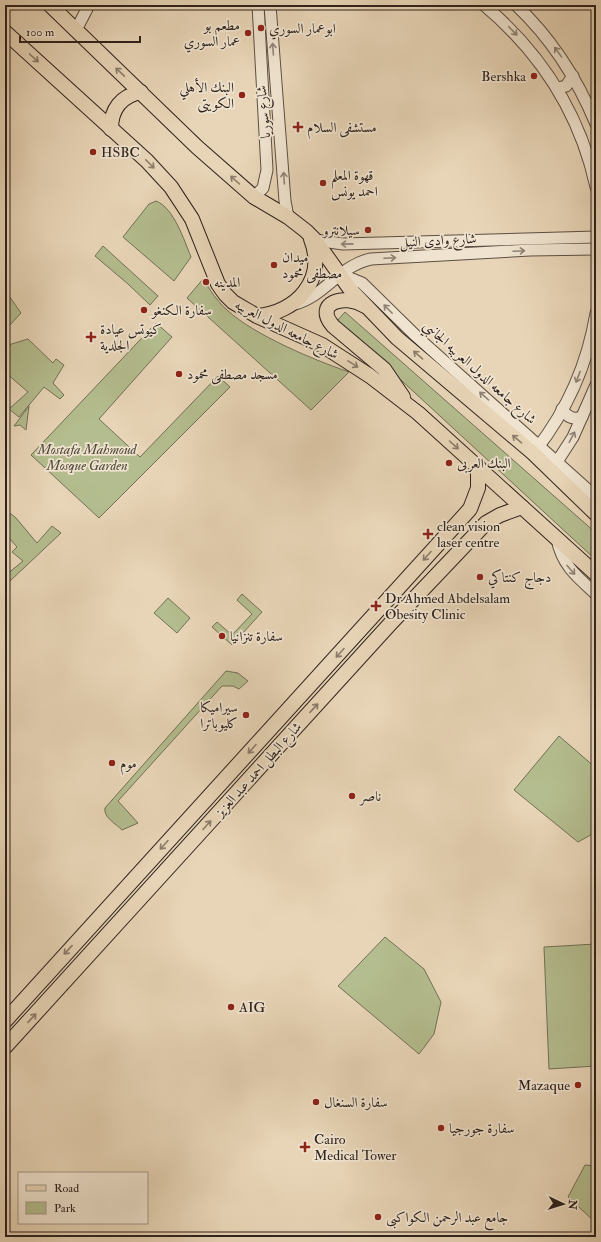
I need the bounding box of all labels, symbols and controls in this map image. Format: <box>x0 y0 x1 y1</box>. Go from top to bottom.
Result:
place label: مطعم بو عمار السوري <box>184 17 240 53</box>
scale bar <box>20 18 140 44</box>
place label: ابوعمار السوري <box>269 20 336 40</box>
marker: ابوعمار السوري <box>256 23 266 33</box>
text: 100 m <box>26 25 55 40</box>
one-way arrow <box>508 26 517 37</box>
marker: مطعم بو عمار السوري <box>243 28 253 38</box>
one-way arrow <box>269 43 276 56</box>
one-way arrow <box>554 47 562 58</box>
one-way arrow <box>29 53 39 63</box>
one-way arrow <box>115 67 125 77</box>
place label: Bershka <box>481 68 526 85</box>
marker: Bershka <box>529 71 539 81</box>
place label: البنك الأهلي الكويتى <box>180 77 234 113</box>
street label: شارع سوريا <box>253 84 277 139</box>
marker: البنك الأهلي الكويتى <box>237 90 247 100</box>
place label: مستشفى السلام <box>307 119 377 140</box>
marker: مستشفى السلام <box>292 121 304 133</box>
place label: HSBC <box>101 144 140 161</box>
marker: HSBC <box>88 147 98 157</box>
one-way arrow <box>145 160 155 169</box>
place label: قهوة المعلم احمد يونس <box>331 167 378 201</box>
one-way arrow <box>280 172 287 185</box>
one-way arrow <box>230 176 240 185</box>
marker: قهوة المعلم احمد يونس <box>318 178 328 188</box>
place label: سيلانترو <box>321 222 360 239</box>
marker: سيلانترو <box>363 225 373 235</box>
street label: شارع وادى النيل <box>399 230 477 254</box>
one-way arrow <box>341 240 354 248</box>
one-way arrow <box>512 247 525 254</box>
place label: ميدان مصطفى محمود <box>282 249 342 284</box>
one-way arrow <box>383 254 396 262</box>
marker: ميدان مصطفى محمود <box>269 260 279 270</box>
place label: المدينه <box>214 274 240 291</box>
marker: المدينه <box>201 277 211 287</box>
street label: شارع جامعه الدول العربيه <box>231 296 342 366</box>
place label: سفارة الكنغو <box>150 302 212 319</box>
one-way arrow <box>383 304 393 314</box>
marker: سفارة الكنغو <box>139 305 149 315</box>
street label: شارع جامعه الدول العربيه الجانبي <box>417 317 540 431</box>
place label: كيوتس عيادة الجلدية <box>100 321 162 354</box>
marker: كيوتس عيادة الجلدية <box>85 331 97 343</box>
one-way arrow <box>412 351 423 360</box>
one-way arrow <box>347 360 358 368</box>
place label: مسجد مصطفى محمود <box>187 366 278 385</box>
marker: مسجد مصطفى محمود <box>174 369 184 379</box>
one-way arrow <box>573 370 581 382</box>
one-way arrow <box>478 392 489 401</box>
one-way arrow <box>569 431 577 443</box>
one-way arrow <box>511 435 522 444</box>
one-way arrow <box>449 440 459 449</box>
park label: Mostafa Mahmoud Mosque Garden <box>37 441 138 474</box>
place label: البنك العربى <box>457 455 511 473</box>
marker: البنك العربى <box>444 458 454 468</box>
place label: clean vision laser centre <box>437 518 500 551</box>
marker: clean vision laser centre <box>422 528 434 540</box>
one-way arrow <box>422 551 431 562</box>
one-way arrow <box>566 565 575 575</box>
place label: دجاج كنتاكي <box>488 568 551 590</box>
marker: دجاج كنتاكي <box>475 572 485 582</box>
place label: Dr Ahmed Abdelsalam Obesity Clinic <box>385 590 510 624</box>
marker: Dr Ahmed Abdelsalam Obesity Clinic <box>370 600 382 612</box>
place label: سفارة تنزانيا <box>230 628 283 645</box>
marker: سفارة تنزانيا <box>217 631 227 641</box>
one-way arrow <box>335 648 344 658</box>
place label: سيراميكا كليوباترا <box>200 699 238 732</box>
one-way arrow <box>309 703 318 713</box>
marker: سيراميكا كليوباترا <box>241 710 251 720</box>
street label: شارع البطل احمد عبد العزيز <box>210 718 308 824</box>
one-way arrow <box>247 744 257 754</box>
place label: موم <box>120 755 137 776</box>
marker: موم <box>107 758 117 768</box>
place label: ناصر <box>358 788 381 806</box>
marker: ناصر <box>347 791 357 801</box>
one-way arrow <box>203 820 212 830</box>
one-way arrow <box>160 840 169 850</box>
one-way arrow <box>63 945 73 955</box>
place label: AIG <box>238 999 265 1016</box>
marker: AIG <box>226 1002 236 1012</box>
one-way arrow <box>27 1013 36 1024</box>
place label: Mazaque <box>518 1077 570 1094</box>
marker: Mazaque <box>573 1080 583 1090</box>
place label: سفارة السنغال <box>324 1094 388 1111</box>
marker: سفارة السنغال <box>311 1097 321 1107</box>
place label: سفارة جورجيا <box>449 1120 515 1137</box>
marker: سفارة جورجيا <box>436 1123 446 1133</box>
place label: Cairo Medical Tower <box>314 1131 397 1164</box>
marker: Cairo Medical Tower <box>299 1141 311 1153</box>
legend <box>18 1172 148 1224</box>
text: Road <box>54 1181 79 1196</box>
north arrow <box>543 1184 583 1224</box>
text: N <box>566 1198 579 1211</box>
text: Park <box>54 1201 76 1216</box>
place label: جامع عبد الرحمن الكواكبى <box>386 1209 508 1231</box>
marker: جامع عبد الرحمن الكواكبى <box>373 1212 383 1222</box>

